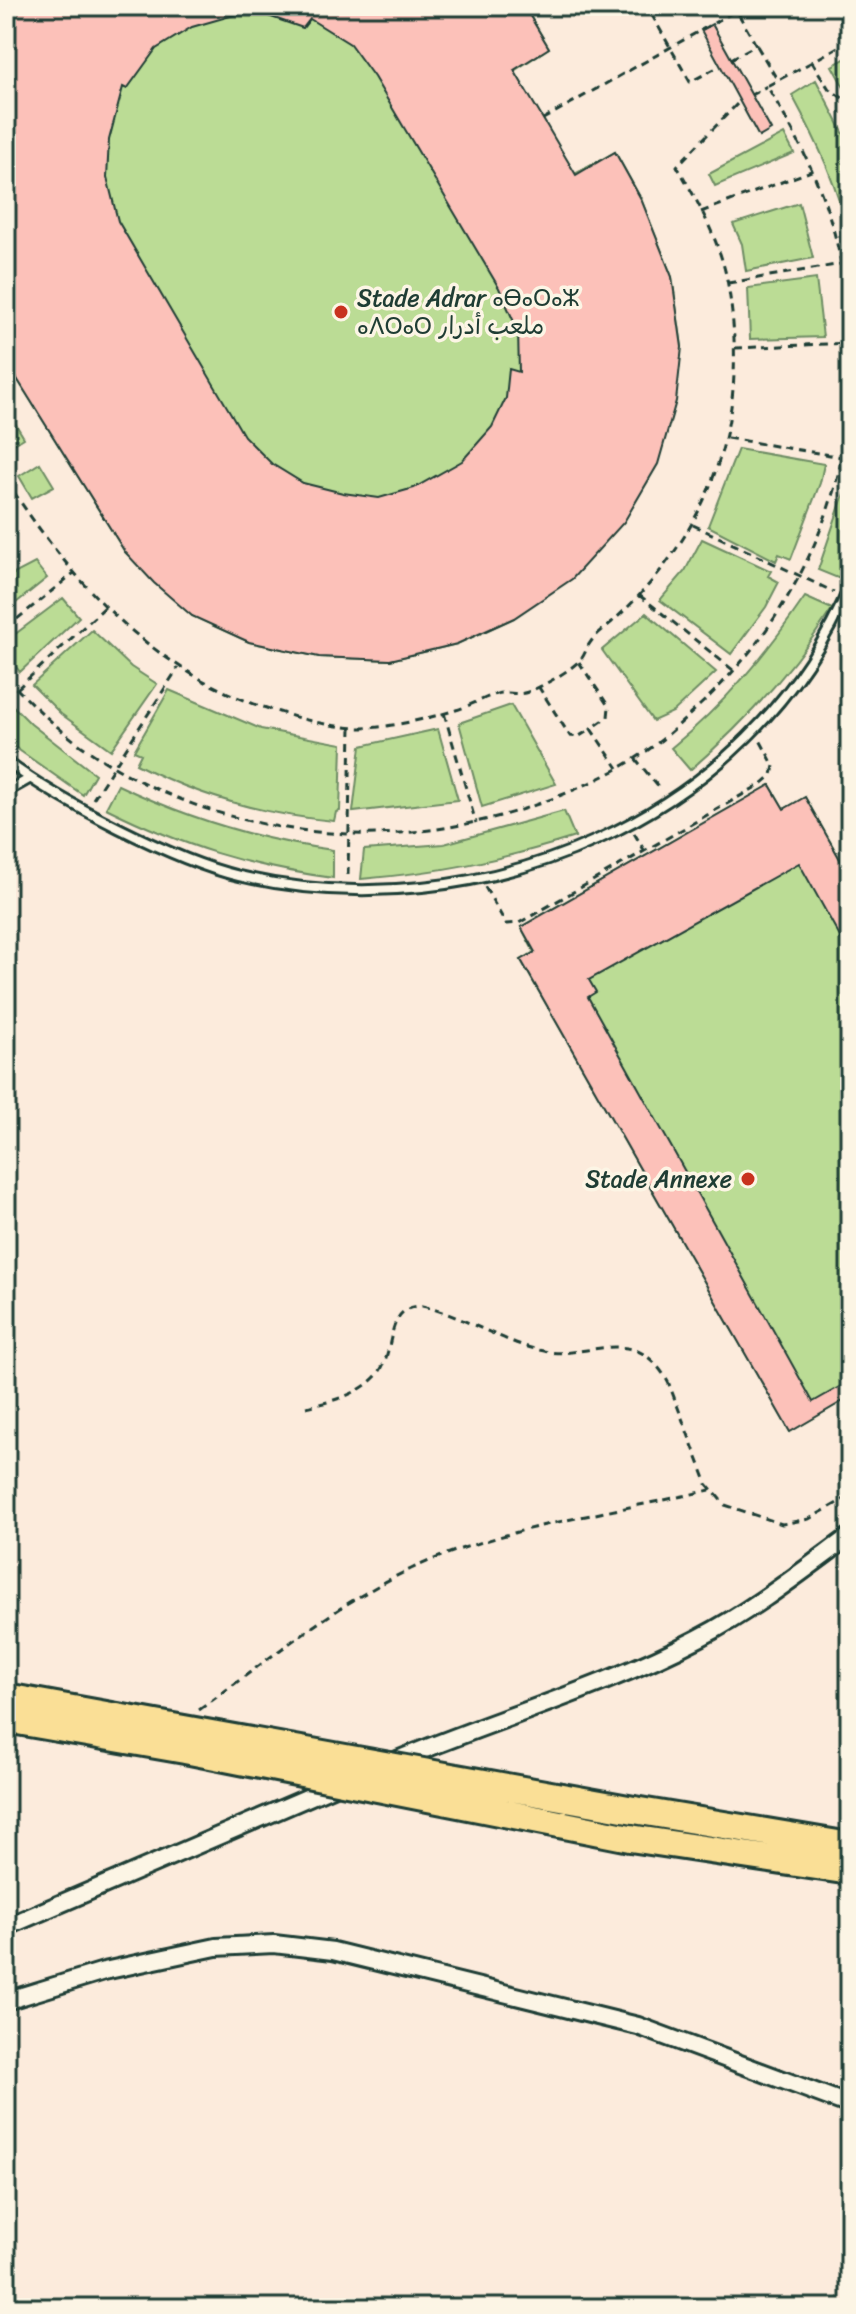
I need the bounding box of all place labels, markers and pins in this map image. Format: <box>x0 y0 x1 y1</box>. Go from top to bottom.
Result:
place label: Stade Adrar ⴰⴱⴰⵔⴰⵣ ⴰⴷⵔⴰⵔ ملعب أدرار <box>357 277 580 347</box>
marker: Stade Adrar ⴰⴱⴰⵔⴰⵣ ⴰⴷⵔⴰⵔ ملعب أدرار <box>332 303 350 321</box>
place label: Stade Annexe <box>585 1158 732 1200</box>
marker: Stade Annexe <box>739 1170 757 1188</box>

